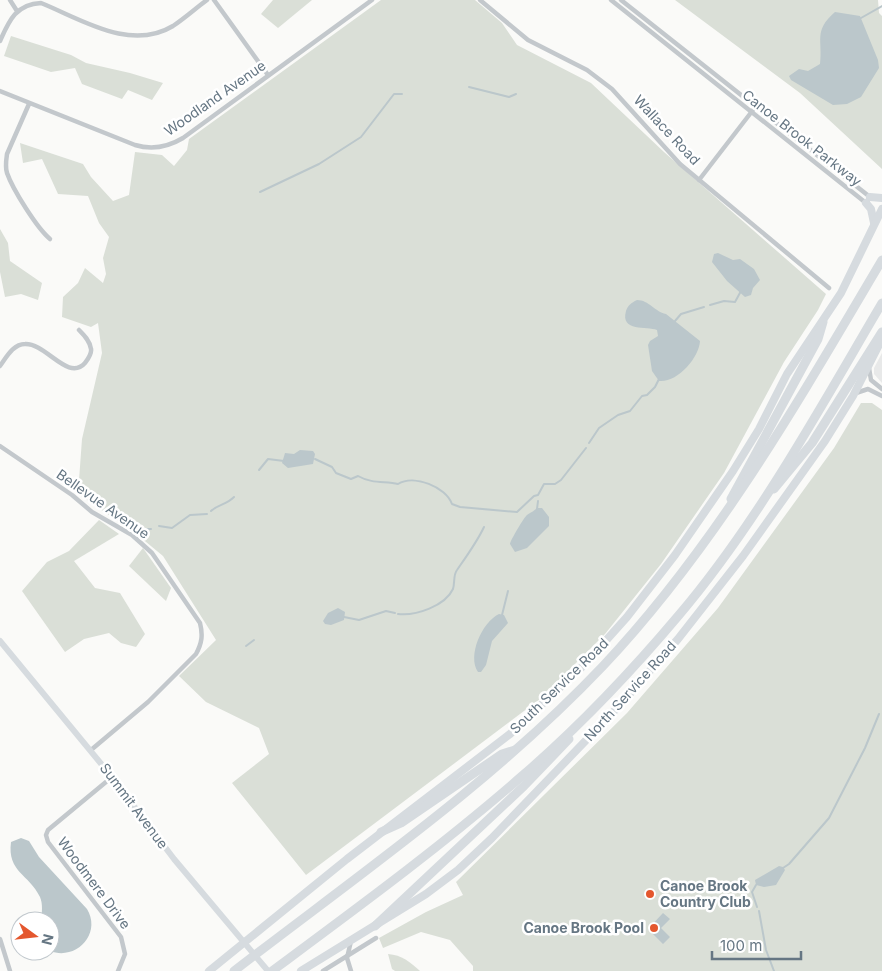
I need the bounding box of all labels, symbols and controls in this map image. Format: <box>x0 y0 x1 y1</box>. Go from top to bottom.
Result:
street label: Woodland Avenue <box>161 56 269 139</box>
street label: Canoe Brook Parkway <box>739 86 865 189</box>
street label: Wallace Road <box>631 91 704 168</box>
street label: Bellevue Avenue <box>54 465 153 542</box>
street label: South Service Road <box>506 634 611 737</box>
street label: North Service Road <box>580 637 679 744</box>
street label: Summit Avenue <box>97 760 172 852</box>
street label: Woodmere Drive <box>54 833 135 932</box>
place label: Canoe Brook Country Club <box>660 877 751 910</box>
marker: Canoe Brook Country Club <box>644 888 656 900</box>
north arrow <box>10 911 60 961</box>
place label: Canoe Brook Pool <box>523 919 644 936</box>
marker: Canoe Brook Pool <box>648 922 660 934</box>
scale bar <box>712 928 801 960</box>
text: N <box>38 932 58 947</box>
text: 100 m <box>720 936 762 955</box>

